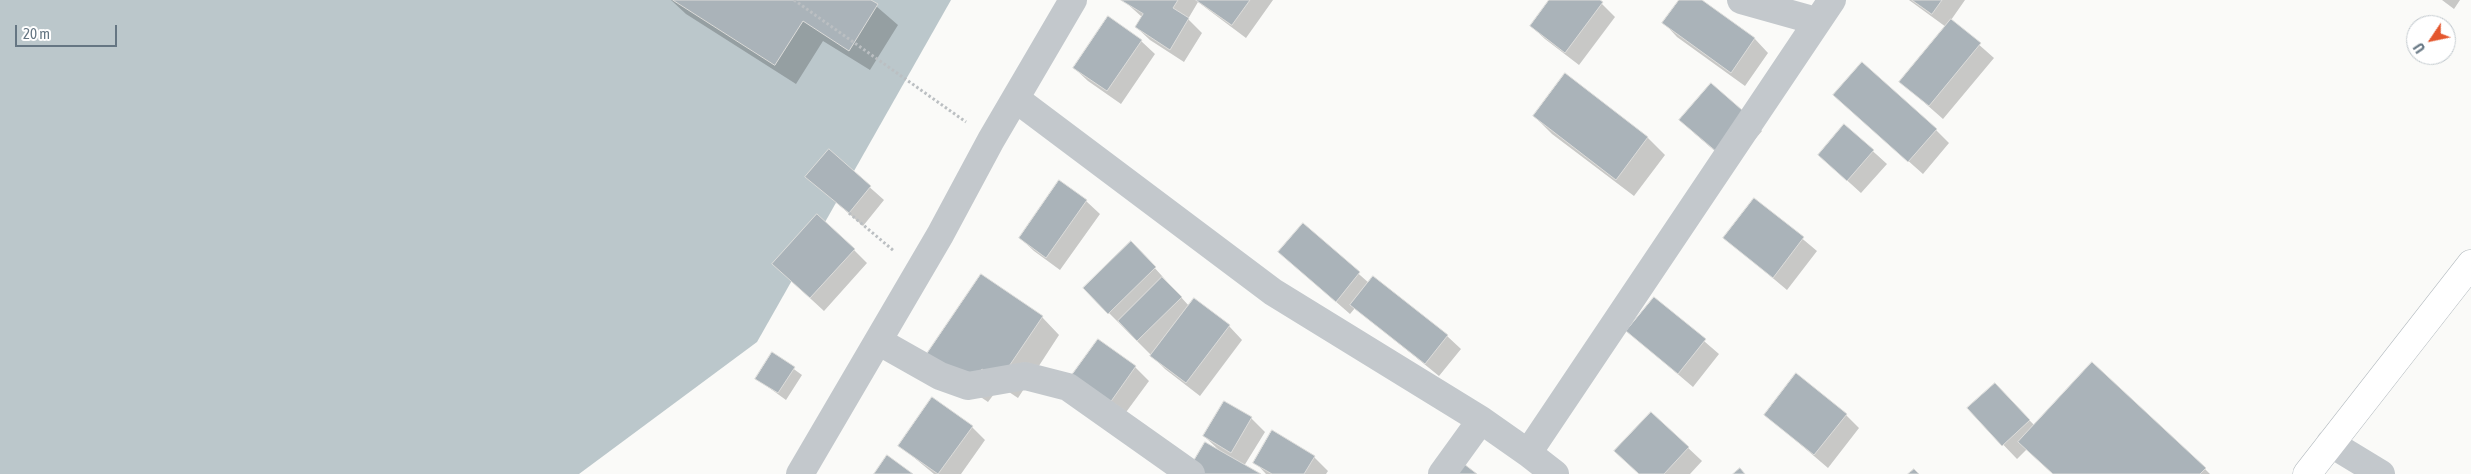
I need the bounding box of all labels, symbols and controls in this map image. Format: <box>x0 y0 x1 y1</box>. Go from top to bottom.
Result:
scale bar <box>18 15 120 47</box>
north arrow <box>2406 15 2456 65</box>
text: 20 m <box>23 25 50 42</box>
text: U <box>2410 40 2428 56</box>

